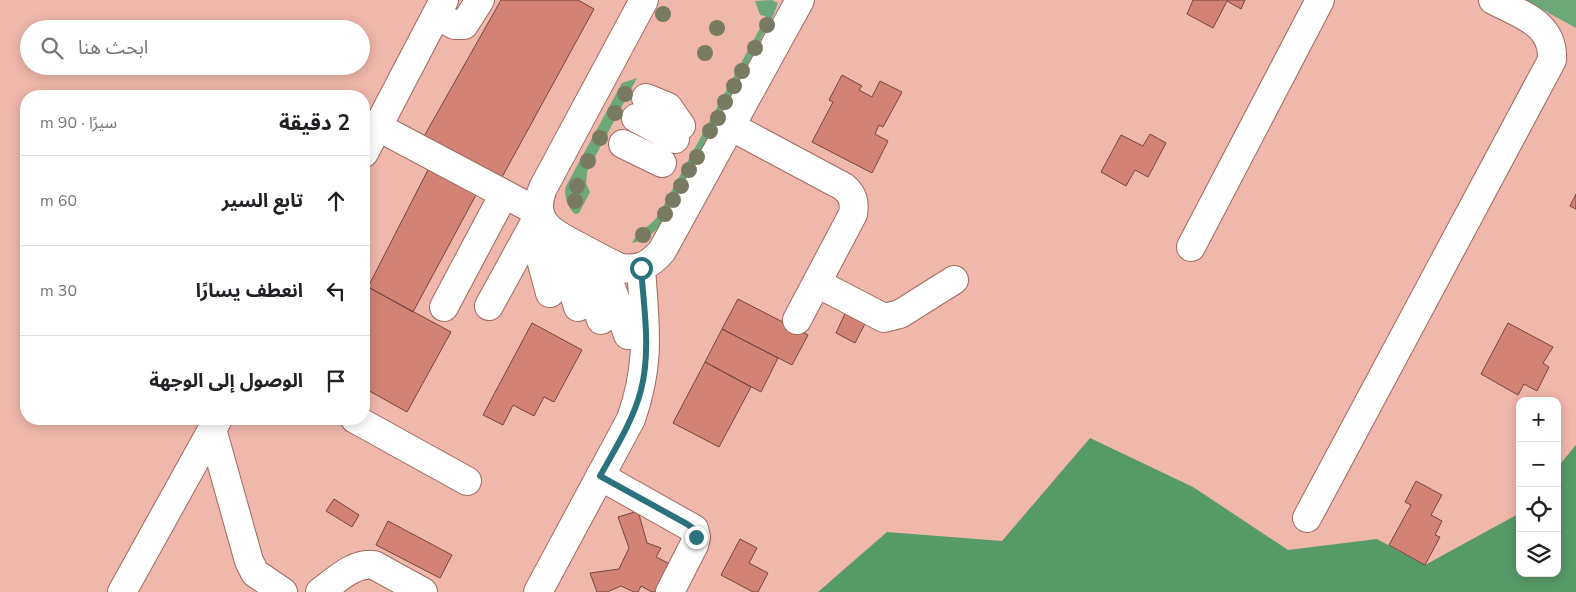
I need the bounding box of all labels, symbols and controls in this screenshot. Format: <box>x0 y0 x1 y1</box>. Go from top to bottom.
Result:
search box <box>20 20 370 75</box>
icon: search <box>38 34 66 62</box>
text: ابحث هنا <box>78 35 148 61</box>
text: 2 دقيقة <box>279 109 350 137</box>
text: سيرًا · 90 m <box>40 112 117 134</box>
icon: ahead <box>322 187 350 215</box>
text: تابع السير <box>222 188 303 214</box>
text: 60 m <box>40 190 77 212</box>
route start <box>630 257 653 280</box>
icon: left <box>322 277 350 305</box>
text: انعطف يسارًا <box>196 278 303 304</box>
text: 30 m <box>40 280 77 302</box>
icon: arrive <box>322 367 350 395</box>
text: الوصول إلى الوجهة <box>149 368 303 394</box>
map controls <box>1516 397 1561 577</box>
button: + <box>1516 397 1561 442</box>
button: − <box>1516 442 1561 487</box>
button: locate <box>1516 487 1561 532</box>
route end <box>685 526 708 549</box>
button: layers <box>1516 532 1561 577</box>

